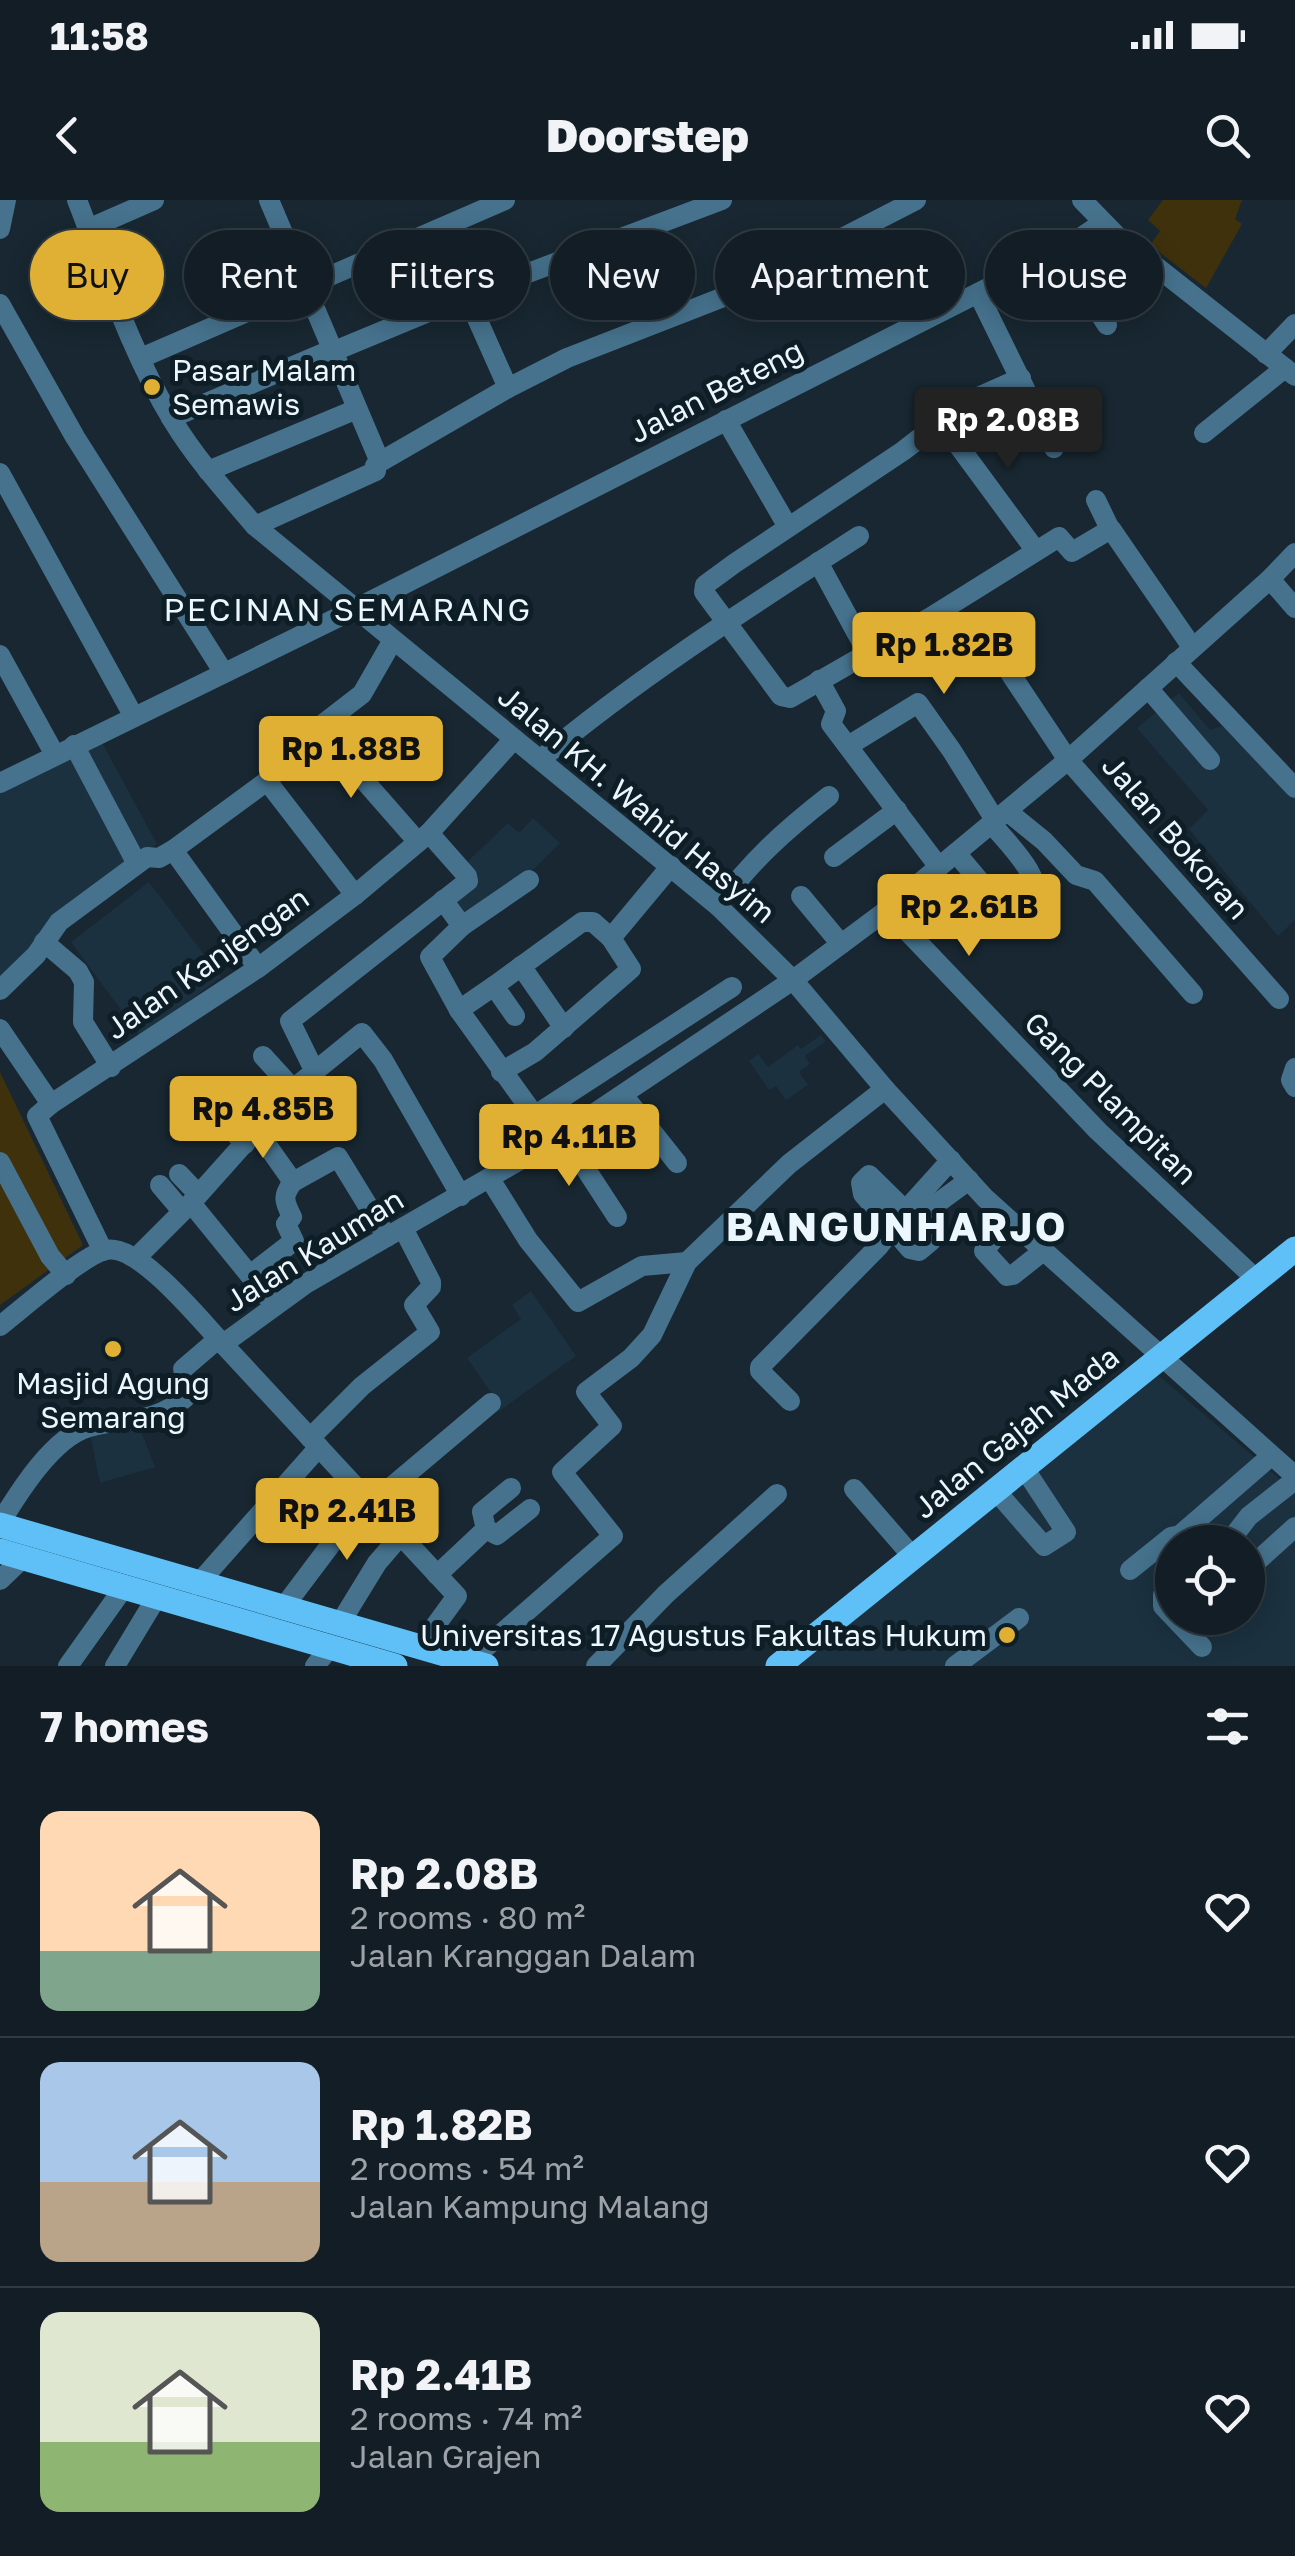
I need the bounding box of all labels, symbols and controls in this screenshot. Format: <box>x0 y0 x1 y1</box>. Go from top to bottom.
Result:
text: 11:58 <box>50 13 149 58</box>
icon: back <box>40 108 95 163</box>
text: Doorstep <box>546 108 749 162</box>
icon: search <box>1200 108 1255 163</box>
chip: Buy <box>30 230 164 320</box>
chip: Rent <box>184 230 333 320</box>
chip: Filters <box>353 230 530 320</box>
chip: New <box>550 230 695 320</box>
chip: Apartment <box>715 230 965 320</box>
chip: House <box>985 230 1163 320</box>
street label: Jalan Beteng <box>623 332 809 450</box>
place label: Pasar Malam Semawis <box>172 352 356 422</box>
marker: Pasar Malam Semawis <box>141 376 163 398</box>
pin: Rp 2.08B <box>905 387 1111 472</box>
text: Rp 2.08B <box>936 400 1080 438</box>
district label: PECINAN SEMARANG <box>163 590 533 628</box>
pin: Rp 1.82B <box>841 612 1047 697</box>
text: Rp 1.82B <box>874 625 1014 663</box>
street label: Jalan KH. Wahid Hasyim <box>491 678 783 930</box>
pin: Rp 1.88B <box>248 716 454 801</box>
text: Rp 1.88B <box>281 729 421 767</box>
street label: Jalan Bokoran <box>1095 748 1257 926</box>
pin: Rp 2.61B <box>866 874 1072 959</box>
street label: Jalan Kanjengan <box>99 880 315 1046</box>
text: Rp 2.61B <box>899 887 1039 925</box>
street label: Gang Plampitan <box>1017 1004 1205 1192</box>
pin: Rp 4.85B <box>160 1076 366 1161</box>
text: Rp 4.85B <box>192 1089 334 1127</box>
pin: Rp 4.11B <box>466 1104 672 1189</box>
text: Rp 4.11B <box>501 1117 637 1155</box>
street label: Jalan Kauman <box>218 1181 410 1319</box>
district label: BANGUNHARJO <box>726 1202 1068 1250</box>
marker: Masjid Agung Semarang <box>102 1338 124 1360</box>
street label: Jalan Gajah Mada <box>906 1338 1126 1526</box>
place label: Masjid Agung Semarang <box>16 1365 210 1435</box>
pin: Rp 2.41B <box>244 1478 450 1563</box>
text: Rp 2.41B <box>278 1491 416 1529</box>
map controls <box>1155 1525 1265 1635</box>
button: locate <box>1155 1525 1265 1635</box>
place label: Universitas 17 Agustus Fakultas Hukum <box>420 1617 987 1653</box>
marker: Universitas 17 Agustus Fakultas Hukum <box>996 1624 1018 1646</box>
icon: filters <box>1200 1699 1255 1754</box>
text: 7 homes <box>40 1701 209 1751</box>
text: Rp 2.08B <box>350 1848 538 1898</box>
icon: home <box>120 1851 240 1971</box>
icon: heart <box>1200 1884 1255 1939</box>
text: 2 rooms · 80 m² <box>350 1898 585 1936</box>
text: Jalan Kranggan Dalam <box>350 1936 696 1974</box>
text: Rp 1.82B <box>350 2099 533 2149</box>
icon: home <box>120 2102 240 2222</box>
icon: heart <box>1200 2135 1255 2190</box>
text: 2 rooms · 54 m² <box>350 2149 584 2187</box>
text: Jalan Kampung Malang <box>350 2187 710 2225</box>
text: Rp 2.41B <box>350 2349 532 2399</box>
icon: home <box>120 2352 240 2472</box>
icon: heart <box>1200 2385 1255 2440</box>
text: 2 rooms · 74 m² <box>350 2399 582 2437</box>
text: Jalan Grajen <box>350 2437 541 2475</box>

